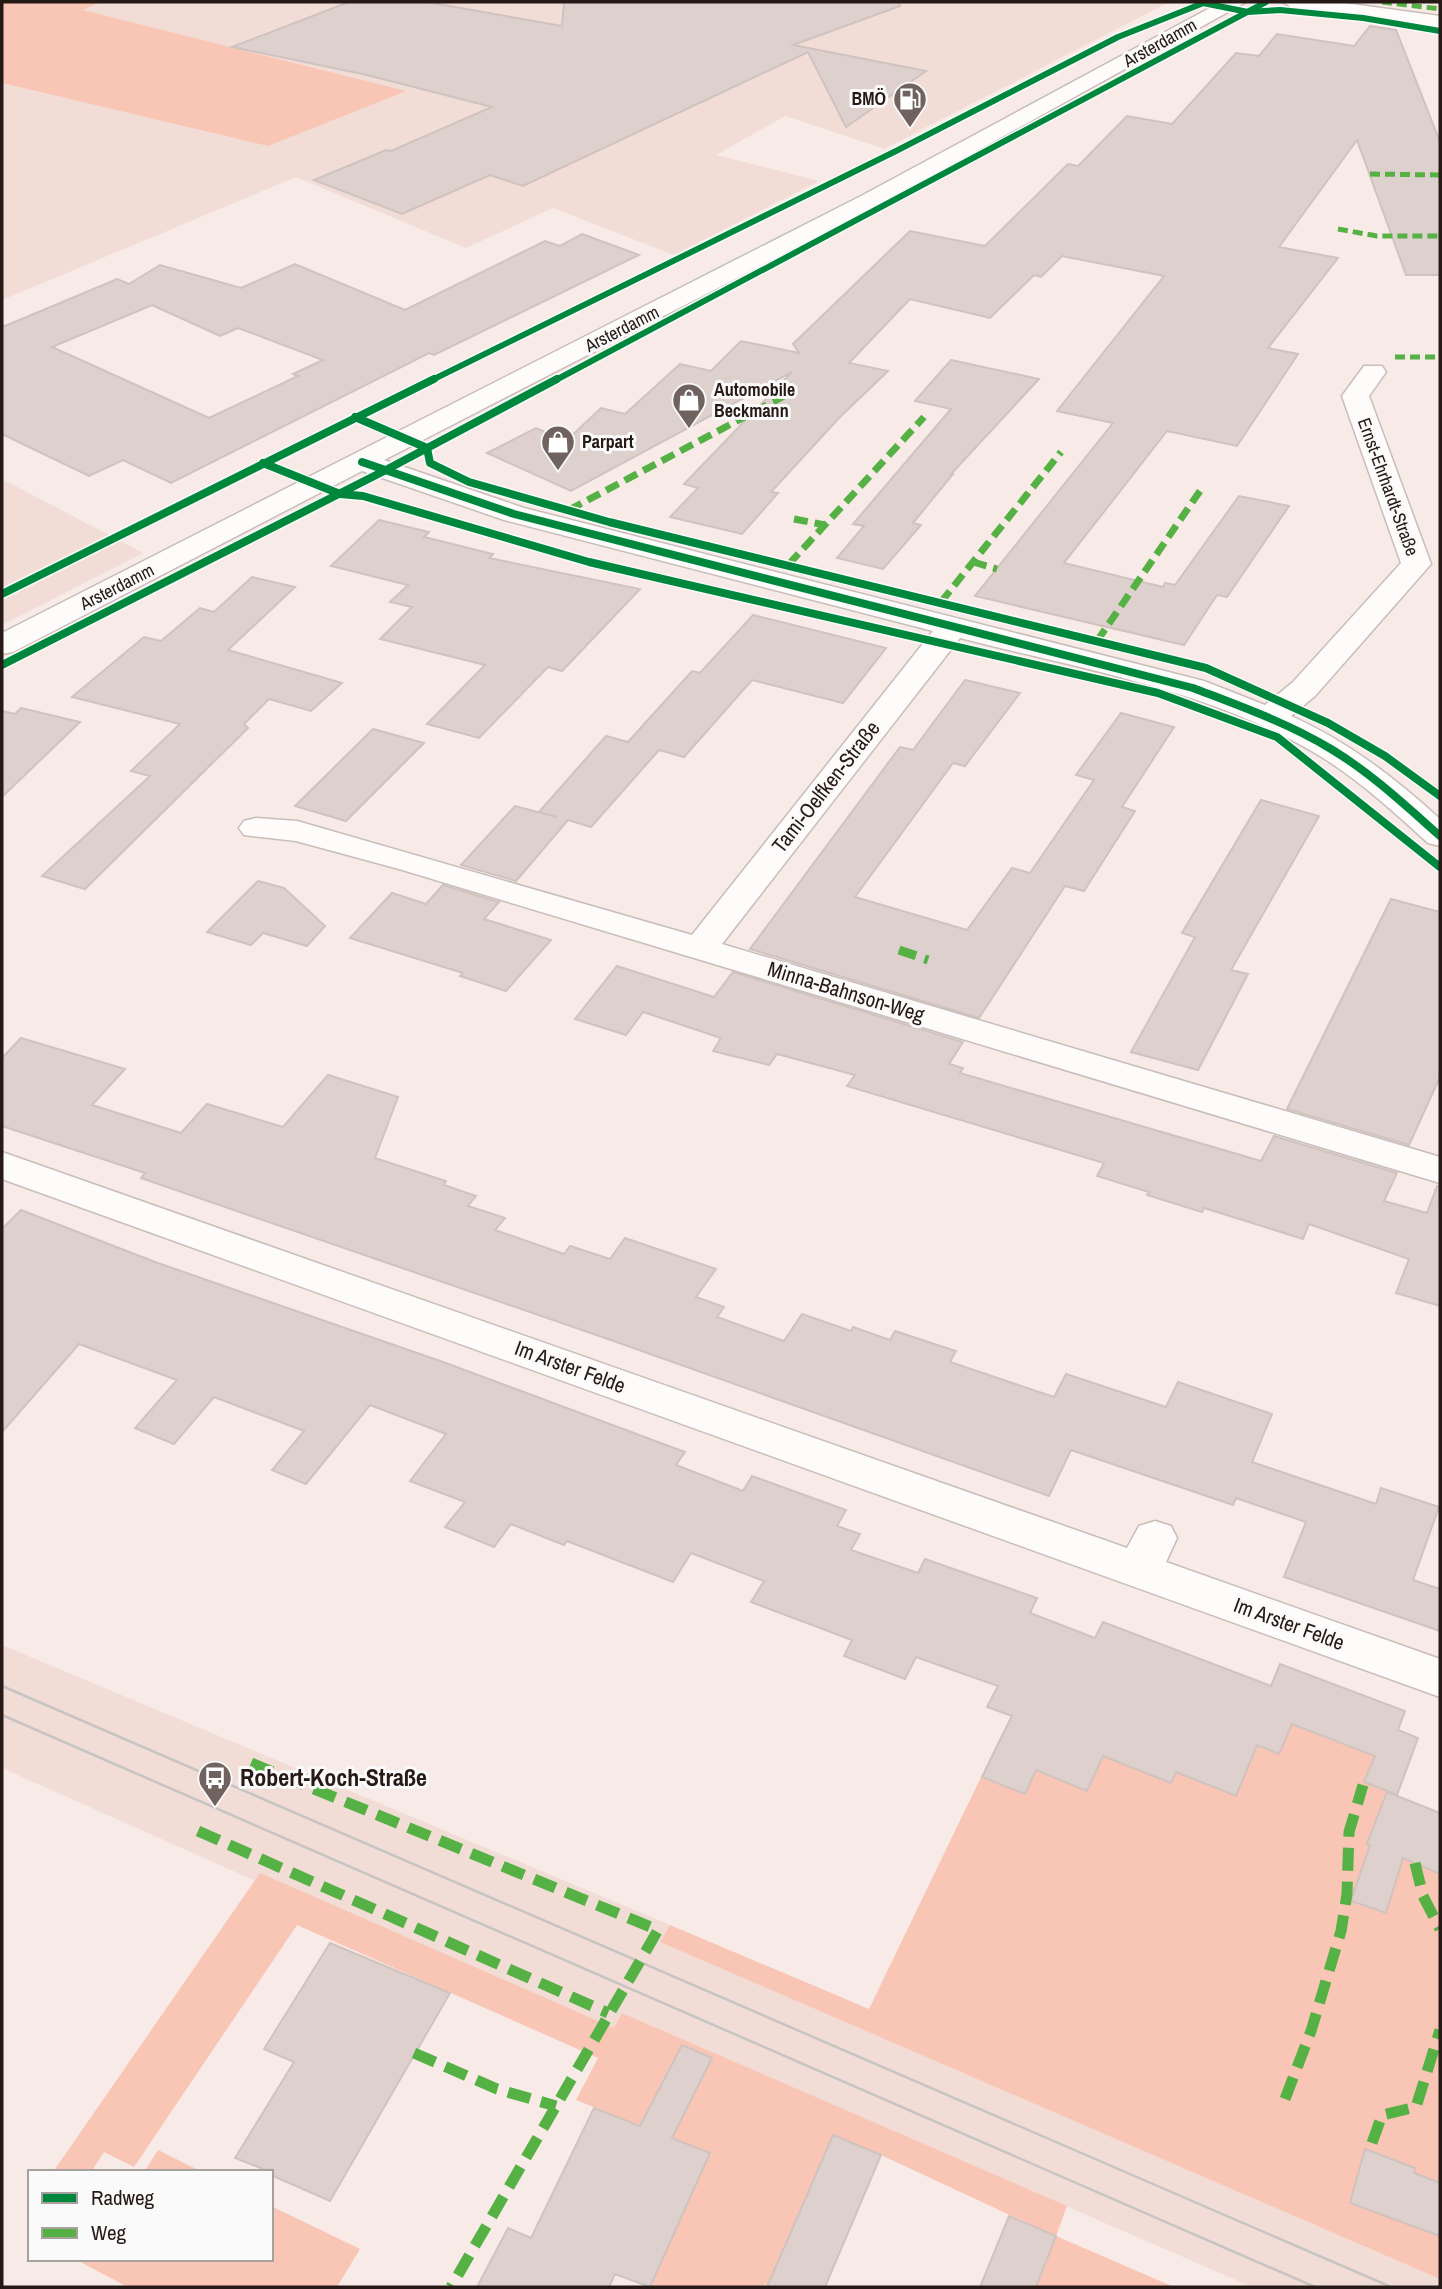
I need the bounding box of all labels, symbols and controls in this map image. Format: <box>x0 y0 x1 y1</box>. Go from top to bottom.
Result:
street label: Arsterdamm <box>1118 12 1201 73</box>
fuel station icon: BMÖ <box>891 80 929 129</box>
place label: BMÖ <box>852 86 886 111</box>
street label: Arsterdamm <box>579 299 663 358</box>
place label: Automobile Beckmann <box>714 377 795 423</box>
shop icon: Automobile Beckmann <box>670 381 708 430</box>
street label: Ernst-Ehrhardt-Straße <box>1352 414 1425 559</box>
shop icon: Parpart <box>539 423 577 472</box>
place label: Parpart <box>582 429 634 454</box>
street label: Arsterdamm <box>74 557 158 616</box>
street label: Tami-Oelfken-Straße <box>765 715 886 859</box>
street label: Minna-Bahnson-Weg <box>764 954 928 1029</box>
street label: Im Arster Felde <box>511 1333 630 1400</box>
street label: Im Arster Felde <box>1230 1590 1349 1657</box>
bus stop icon: Robert-Koch-Straße <box>196 1759 234 1808</box>
place label: Robert-Koch-Straße <box>240 1761 427 1793</box>
legend <box>28 2170 273 2261</box>
text: Radweg <box>91 2183 155 2212</box>
text: Weg <box>91 2218 127 2247</box>

